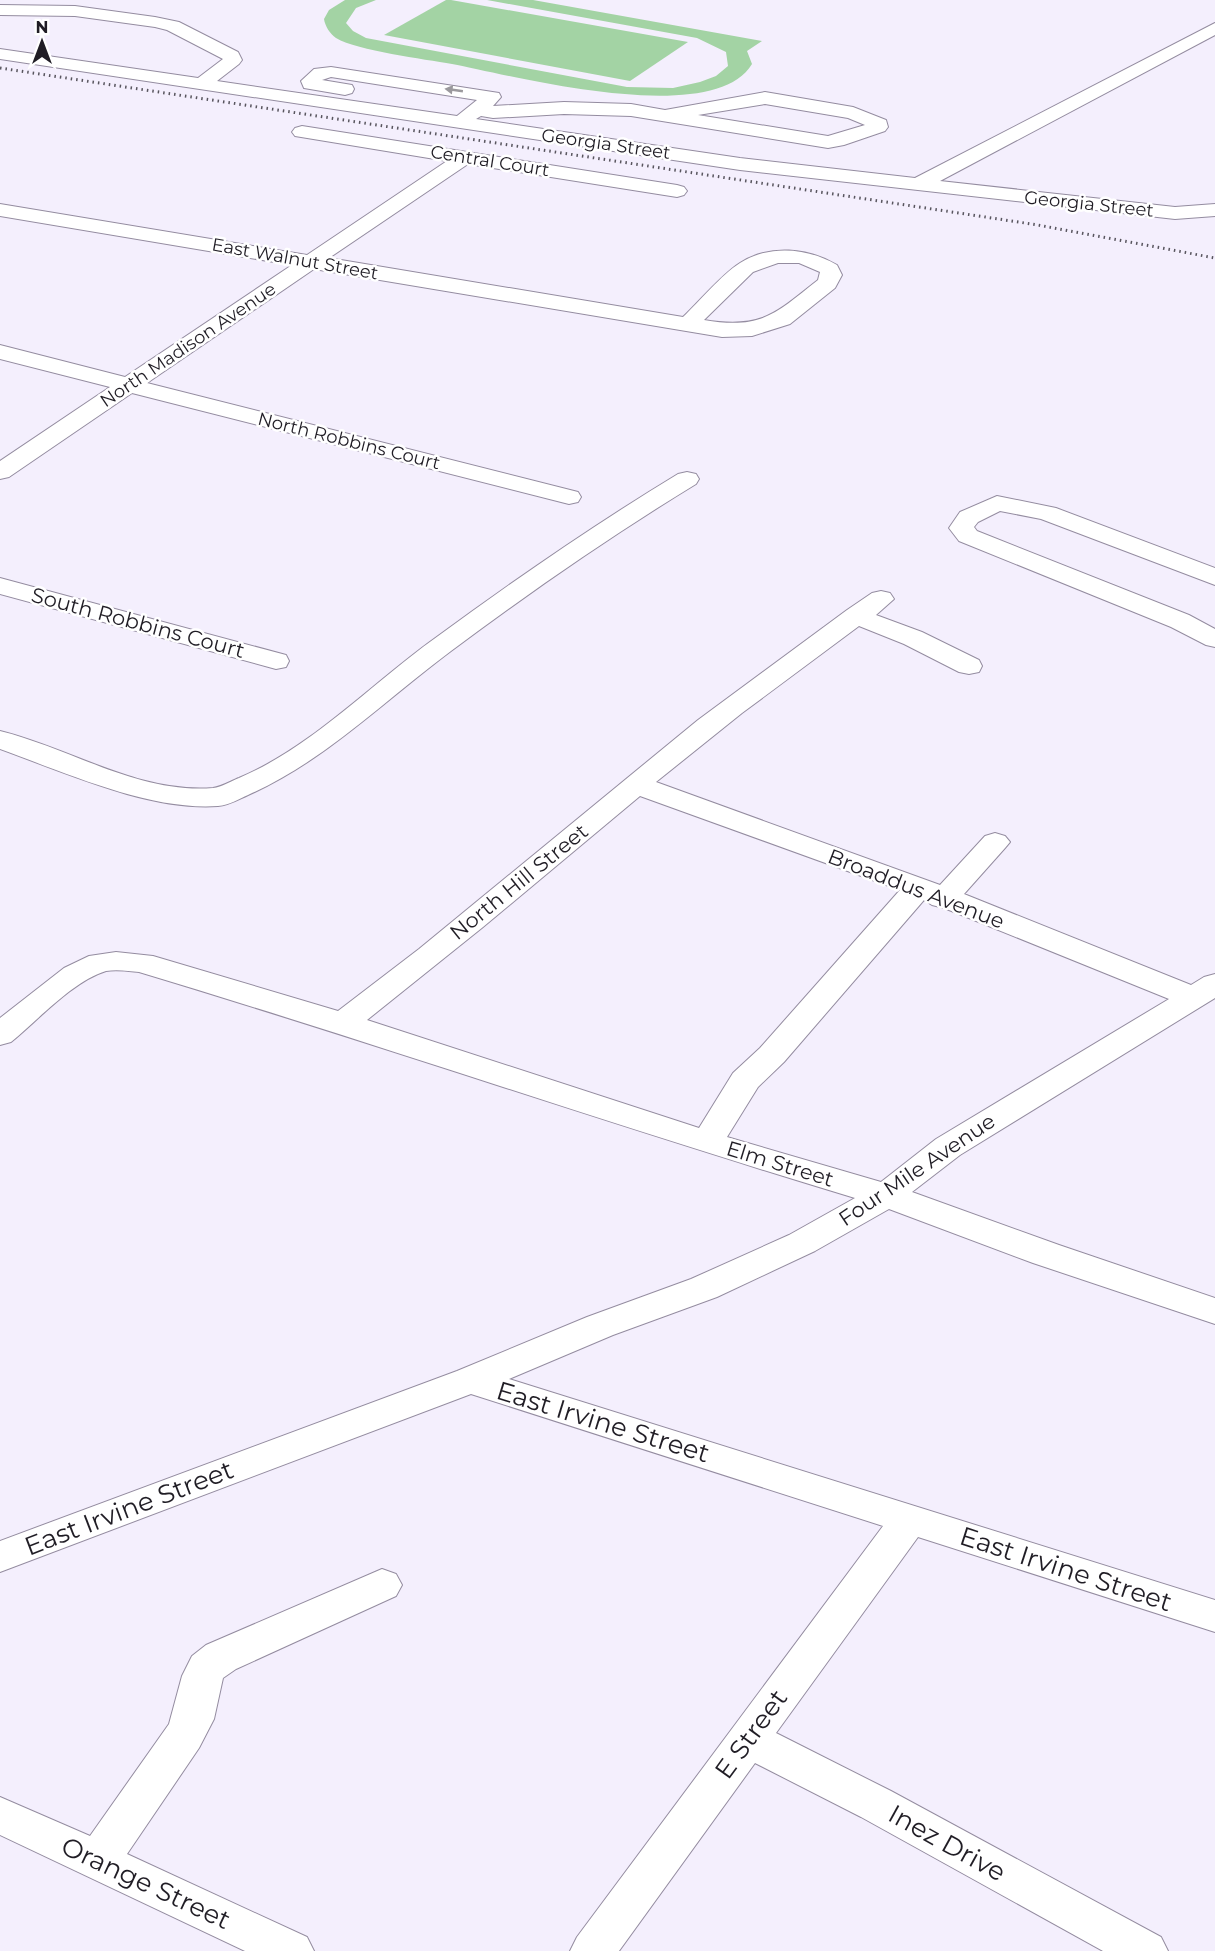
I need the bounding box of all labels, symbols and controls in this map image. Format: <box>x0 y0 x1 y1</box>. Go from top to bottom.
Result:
north arrow <box>12 12 72 72</box>
text: N <box>36 18 48 37</box>
one-way arrow <box>444 86 463 95</box>
street label: Georgia Street <box>540 124 672 164</box>
street label: Central Court <box>429 141 551 181</box>
street label: Georgia Street <box>1023 186 1155 222</box>
street label: East Walnut Street <box>210 234 380 284</box>
street label: North Madison Avenue <box>96 278 280 412</box>
street label: North Robbins Court <box>255 408 443 474</box>
street label: South Robbins Court <box>29 582 248 663</box>
street label: North Hill Street <box>445 818 593 945</box>
street label: Broaddus Avenue <box>824 843 1008 934</box>
street label: Four Mile Avenue <box>834 1108 1000 1231</box>
street label: Elm Street <box>723 1135 837 1192</box>
street label: East Irvine Street <box>493 1374 713 1470</box>
street label: East Irvine Street <box>20 1453 238 1563</box>
street label: East Irvine Street <box>956 1520 1176 1618</box>
street label: E Street <box>708 1683 794 1785</box>
street label: Inez Drive <box>883 1798 1011 1888</box>
street label: Orange Street <box>56 1830 236 1936</box>

